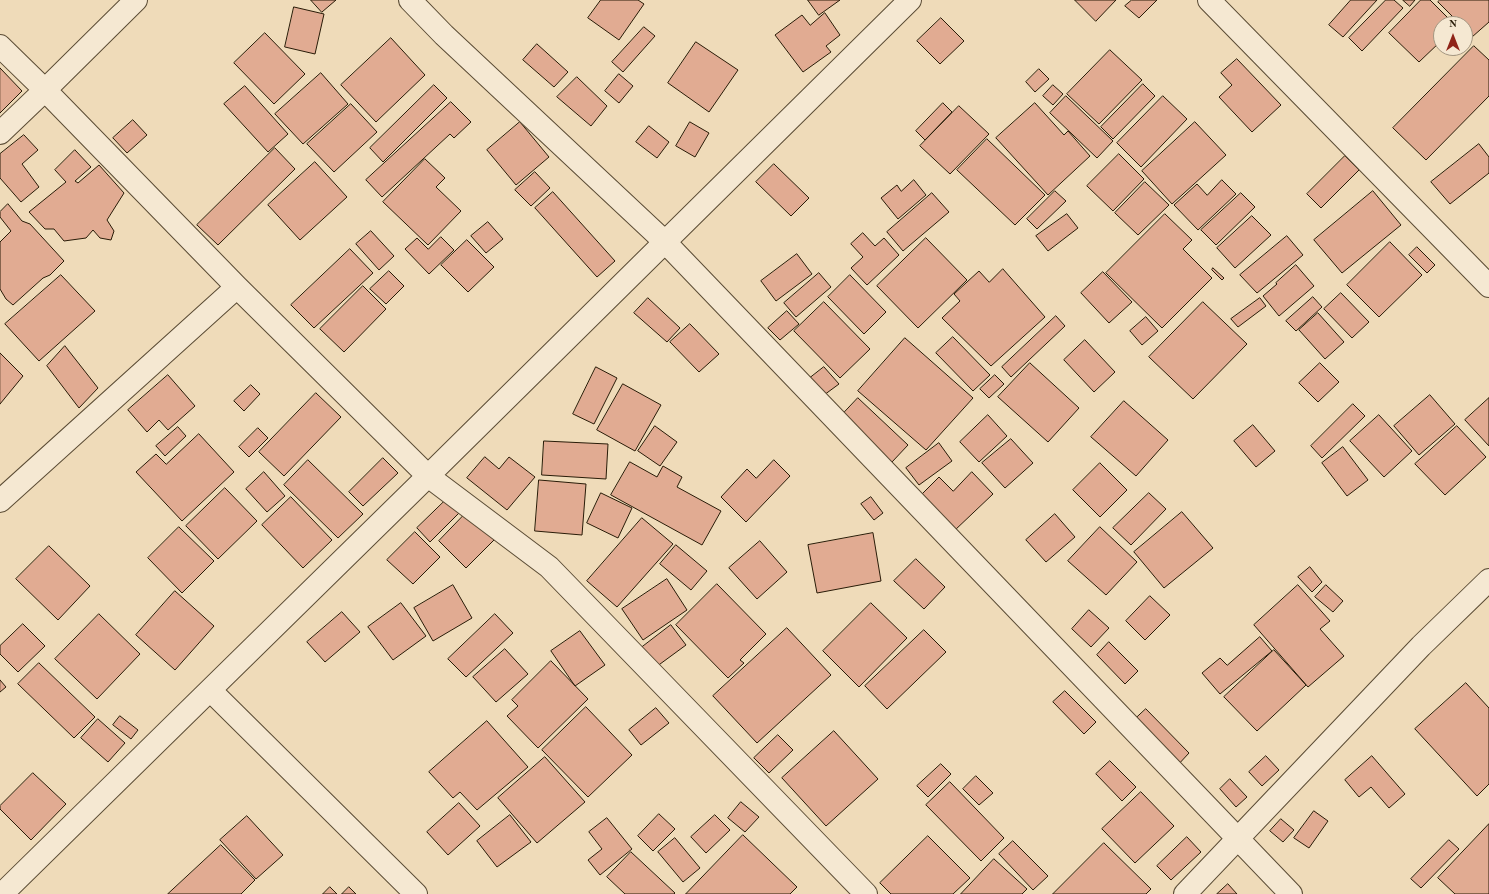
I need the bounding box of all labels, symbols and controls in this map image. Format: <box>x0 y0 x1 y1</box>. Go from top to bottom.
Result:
north arrow <box>1433 16 1473 56</box>
text: N <box>1449 19 1457 30</box>

